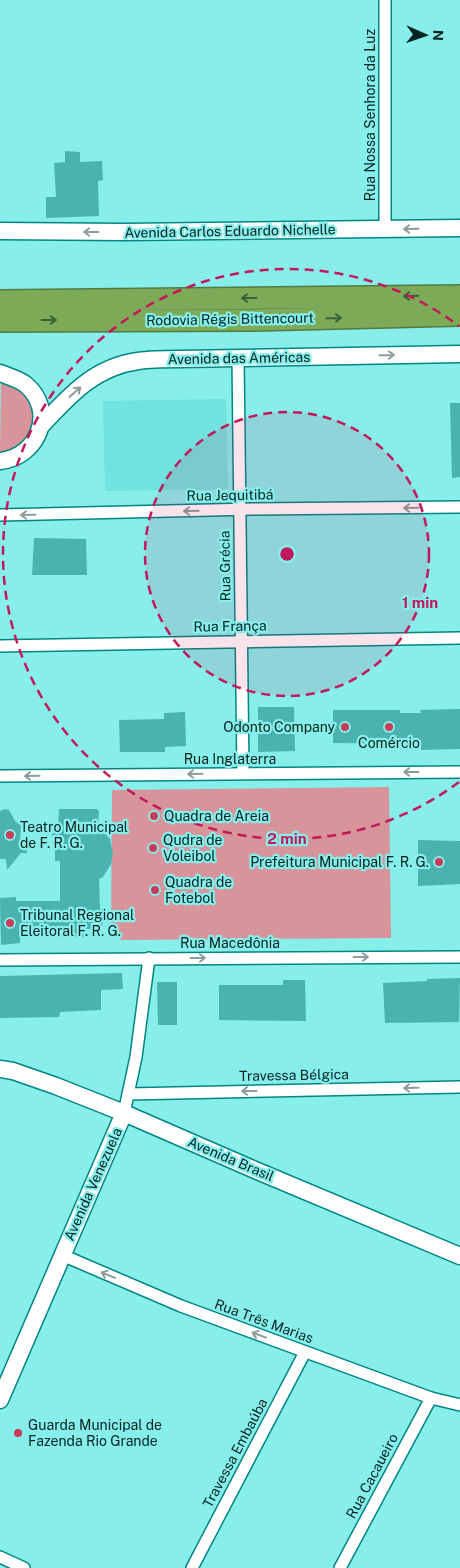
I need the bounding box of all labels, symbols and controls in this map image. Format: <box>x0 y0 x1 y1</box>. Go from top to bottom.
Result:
north arrow <box>400 10 450 60</box>
street label: Rua Nossa Senhora da Luz <box>362 29 378 201</box>
text: N <box>430 30 446 41</box>
street label: Avenida Carlos Eduardo Nichelle <box>124 221 336 241</box>
one-way arrow <box>404 224 420 234</box>
one-way arrow <box>84 227 100 237</box>
one-way arrow <box>404 291 420 301</box>
one-way arrow <box>241 293 258 303</box>
street label: Rodovia Régis Bittencourt <box>146 310 314 328</box>
one-way arrow <box>325 313 341 323</box>
one-way arrow <box>40 315 56 325</box>
street label: Avenida das Américas <box>168 349 310 367</box>
one-way arrow <box>378 350 394 360</box>
one-way arrow <box>68 386 81 397</box>
street label: Rua Jequitibá <box>186 486 274 504</box>
one-way arrow <box>404 503 420 513</box>
one-way arrow <box>183 506 200 516</box>
one-way arrow <box>21 510 37 519</box>
street label: Rua Grécia <box>216 530 234 602</box>
centre of rings <box>278 545 296 563</box>
text: 1 min <box>402 594 438 611</box>
street label: Rua França <box>193 617 267 635</box>
place label: Odonto Company <box>223 719 335 735</box>
marker: Odonto Company <box>339 721 351 733</box>
marker: Comércio <box>383 721 395 733</box>
place label: Comércio <box>358 735 420 751</box>
street label: Rua Inglaterra <box>184 751 276 767</box>
one-way arrow <box>404 767 420 777</box>
one-way arrow <box>187 769 203 779</box>
one-way arrow <box>24 771 40 780</box>
place label: Quadra de Areia <box>164 808 269 824</box>
marker: Quadra de Areia <box>148 810 160 822</box>
place label: Teatro Municipal de F. R. G. <box>20 819 128 851</box>
marker: Teatro Municipal de F. R. G. <box>4 829 16 841</box>
text: 2 min <box>267 830 307 847</box>
place label: Qudra de Voleibol <box>163 832 223 864</box>
marker: Qudra de Voleibol <box>147 842 159 854</box>
place label: Prefeitura Municipal F. R. G. <box>250 854 429 870</box>
marker: Prefeitura Municipal F. R. G. <box>433 856 445 868</box>
place label: Quadra de Fotebol <box>165 874 232 906</box>
marker: Quadra de Fotebol <box>149 884 161 896</box>
place label: Tribunal Regional Eleitoral F. R. G. <box>20 907 134 939</box>
marker: Tribunal Regional Eleitoral F. R. G. <box>4 917 16 929</box>
street label: Rua Macedônia <box>180 935 280 951</box>
one-way arrow <box>352 952 368 962</box>
one-way arrow <box>190 953 206 963</box>
street label: Travessa Bélgica <box>239 1066 349 1084</box>
one-way arrow <box>404 1083 420 1092</box>
one-way arrow <box>241 1086 258 1096</box>
street label: Avenida Venezuela <box>61 1125 125 1243</box>
street label: Avenida Brasil <box>185 1134 277 1184</box>
one-way arrow <box>101 1270 116 1280</box>
street label: Rua Três Marias <box>212 1296 316 1346</box>
one-way arrow <box>252 1330 268 1339</box>
street label: Travessa Embaúba <box>199 1396 271 1510</box>
place label: Guarda Municipal de Fazenda Rio Grande <box>28 1417 162 1449</box>
marker: Guarda Municipal de Fazenda Rio Grande <box>12 1427 24 1439</box>
street label: Rua Cacaueiro <box>343 1431 401 1521</box>

